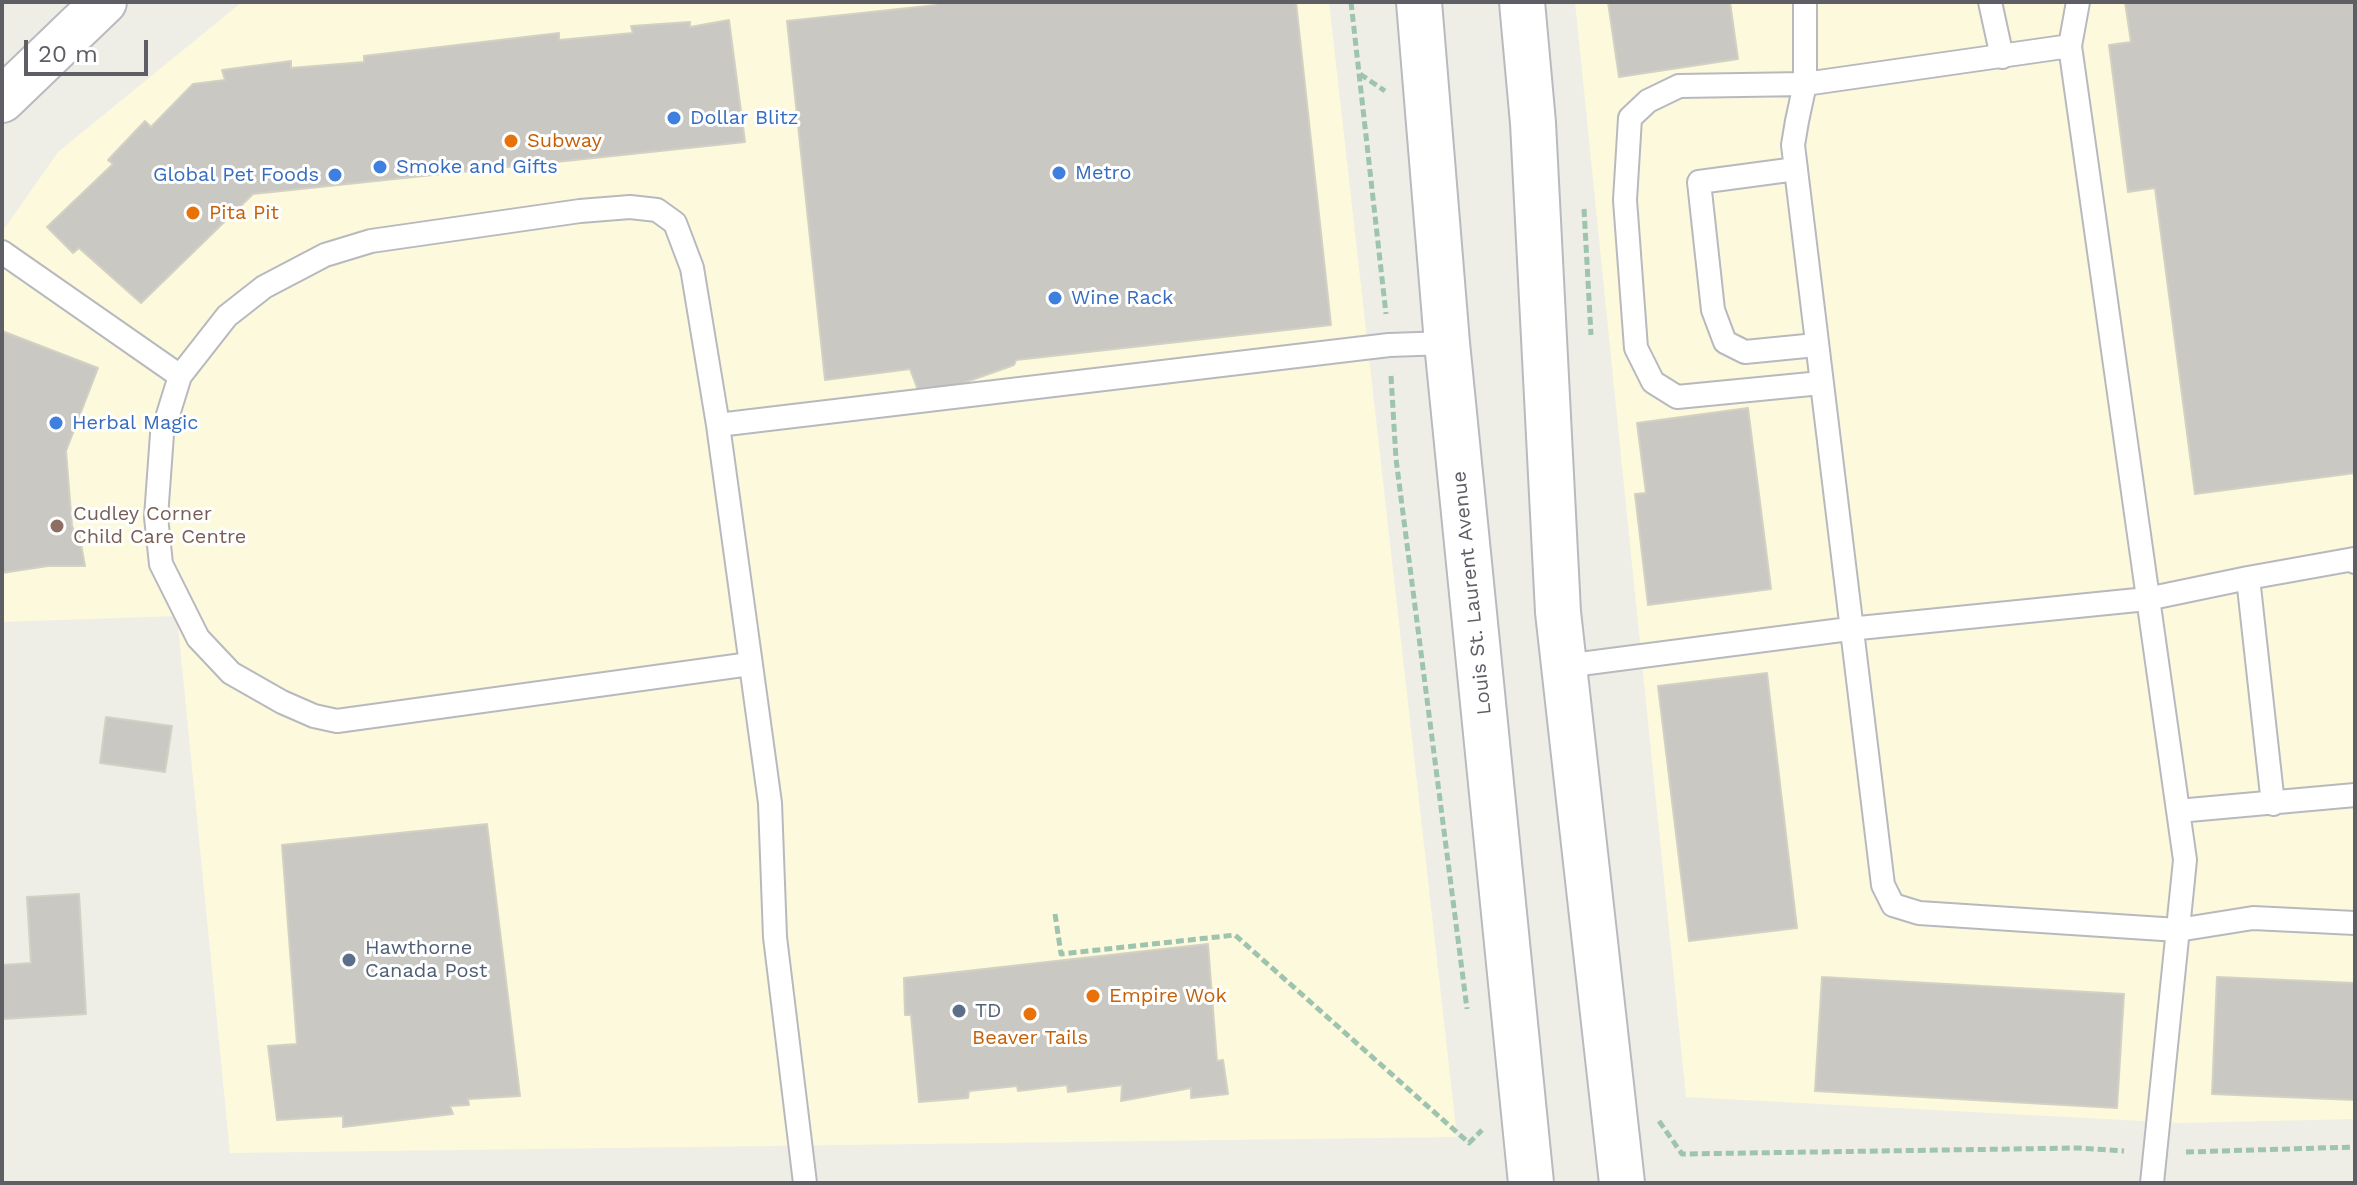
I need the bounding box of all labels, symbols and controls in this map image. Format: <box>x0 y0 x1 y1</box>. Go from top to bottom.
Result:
scale bar <box>28 24 152 74</box>
text: 20 m <box>38 40 98 68</box>
place label: Dollar Blitz <box>690 106 799 130</box>
marker: Dollar Blitz <box>665 109 683 127</box>
place label: Subway <box>527 129 602 153</box>
marker: Subway <box>502 132 520 150</box>
place label: Smoke and Gifts <box>396 155 558 179</box>
marker: Smoke and Gifts <box>371 158 389 176</box>
place label: Metro <box>1075 161 1131 185</box>
place label: Global Pet Foods <box>153 163 319 187</box>
marker: Metro <box>1050 164 1068 182</box>
marker: Global Pet Foods <box>326 166 344 184</box>
place label: Pita Pit <box>209 201 279 225</box>
marker: Pita Pit <box>184 204 202 222</box>
place label: Wine Rack <box>1071 286 1173 310</box>
marker: Wine Rack <box>1046 289 1064 307</box>
place label: Herbal Magic <box>72 411 198 435</box>
marker: Herbal Magic <box>47 414 65 432</box>
street label: Louis St. Laurent Avenue <box>1447 470 1497 716</box>
place label: Cudley Corner Child Care Centre <box>73 502 246 549</box>
marker: Cudley Corner Child Care Centre <box>48 517 66 535</box>
place label: Hawthorne Canada Post <box>365 936 487 983</box>
marker: Hawthorne Canada Post <box>340 951 358 969</box>
place label: Empire Wok <box>1109 984 1227 1008</box>
marker: Empire Wok <box>1084 987 1102 1005</box>
place label: TD <box>975 999 1001 1023</box>
marker: TD <box>950 1002 968 1020</box>
marker: Beaver Tails <box>1021 1005 1039 1023</box>
place label: Beaver Tails <box>972 1026 1088 1050</box>

